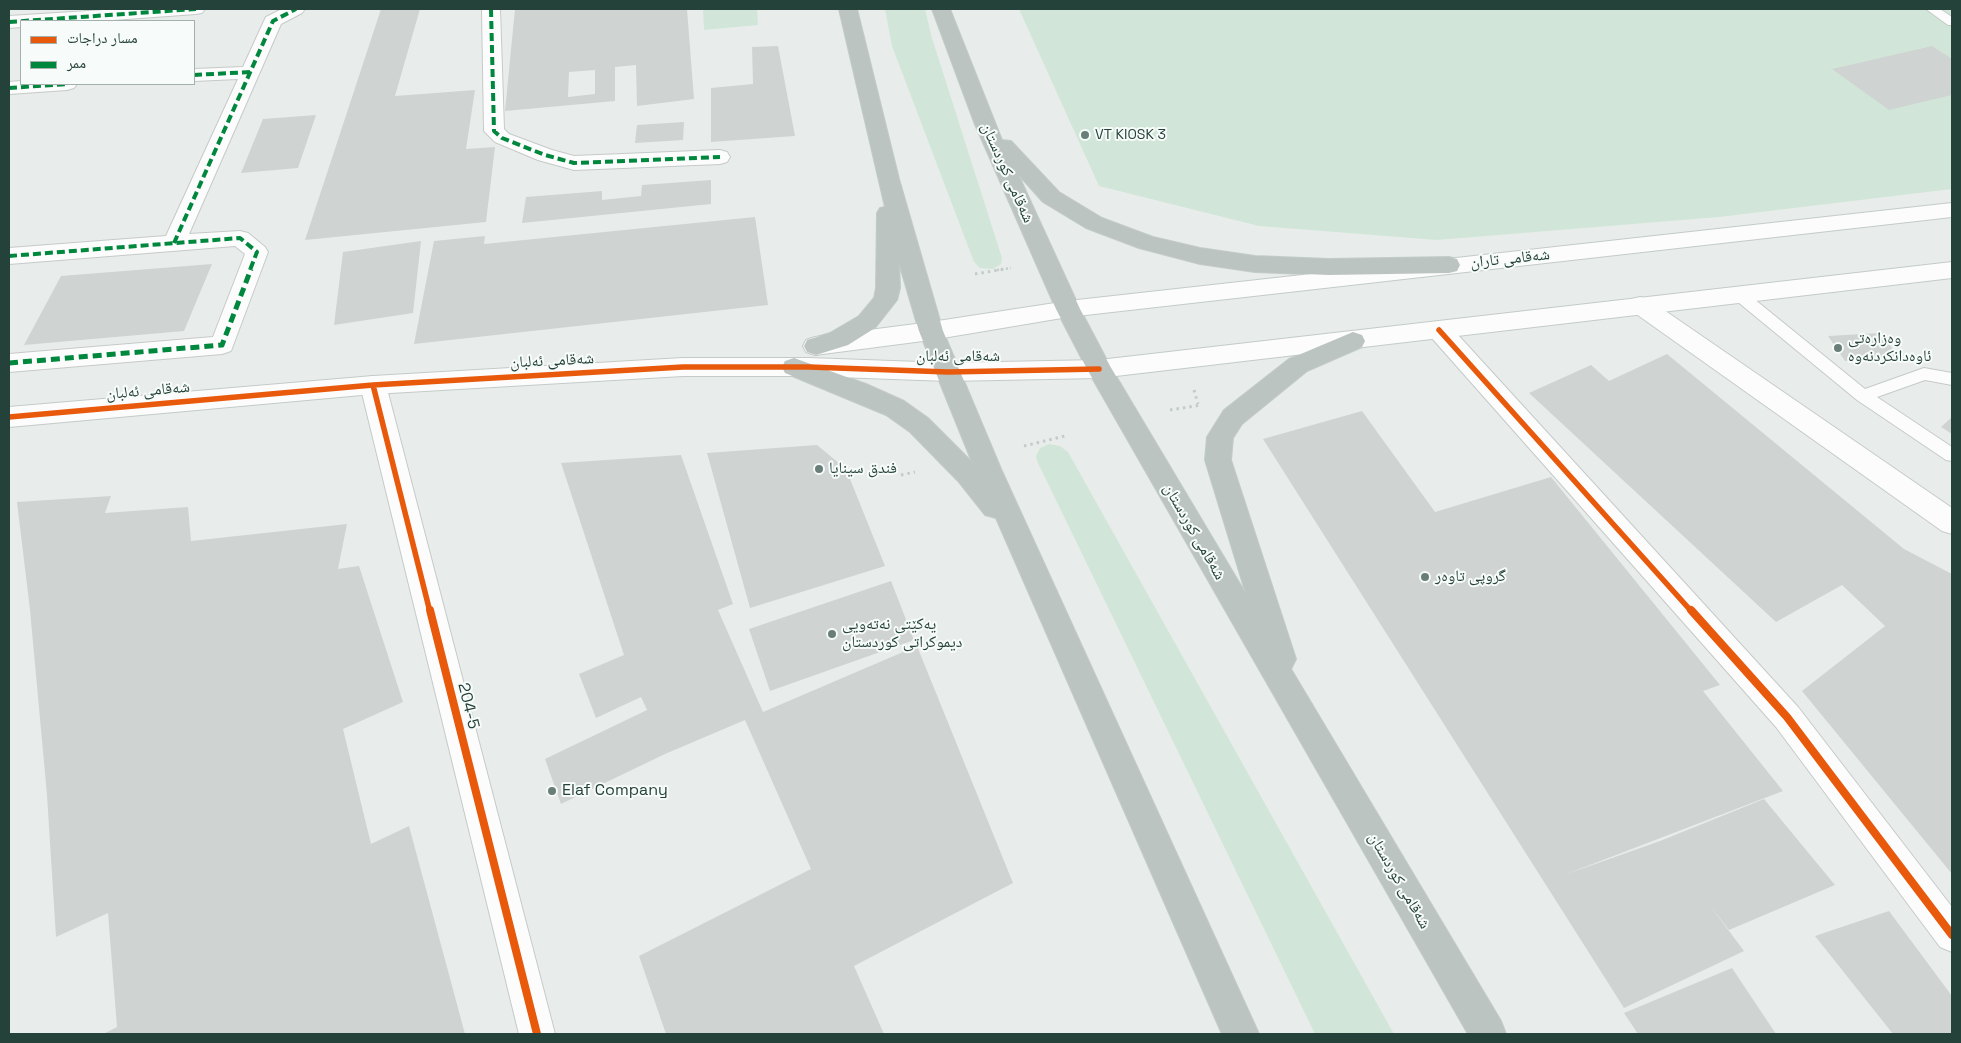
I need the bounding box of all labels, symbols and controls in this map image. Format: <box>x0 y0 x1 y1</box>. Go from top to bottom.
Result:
legend <box>20 20 195 85</box>
text: مسار دراجات <box>67 28 138 47</box>
text: ممر <box>67 53 86 72</box>
street label: شەقامی کوردستان <box>976 120 1038 226</box>
place label: VT KIOSK 3 <box>1095 127 1166 143</box>
marker: VT KIOSK 3 <box>1079 129 1091 141</box>
street label: شەقامی تاران <box>1469 245 1551 273</box>
place label: وەزارەتی ئاوەدانکردنەوە <box>1848 329 1931 367</box>
marker: وەزارەتی ئاوەدانکردنەوە <box>1832 342 1844 354</box>
street label: شەقامی ئەلبان <box>916 347 1000 367</box>
street label: شەقامی ئەلبان <box>510 349 594 373</box>
street label: شەقامی ئەلبان <box>105 378 191 404</box>
place label: فندق سينايا <box>829 459 897 479</box>
marker: فندق سينايا <box>813 463 825 475</box>
street label: شەقامی کوردستان <box>1159 481 1229 583</box>
place label: گروپی تاوەر <box>1435 567 1506 587</box>
marker: گروپی تاوەر <box>1419 571 1431 583</box>
place label: یه‌كێتی نه‌ته‌ویی دیموكراتی كوردستان <box>842 615 962 653</box>
marker: یه‌كێتی نه‌ته‌ویی دیموكراتی كوردستان <box>826 628 838 640</box>
street label: 204-5 <box>453 681 483 731</box>
place label: Elaf Company <box>562 781 668 801</box>
marker: Elaf Company <box>546 785 558 797</box>
street label: شەقامی کوردستان <box>1364 830 1434 932</box>

